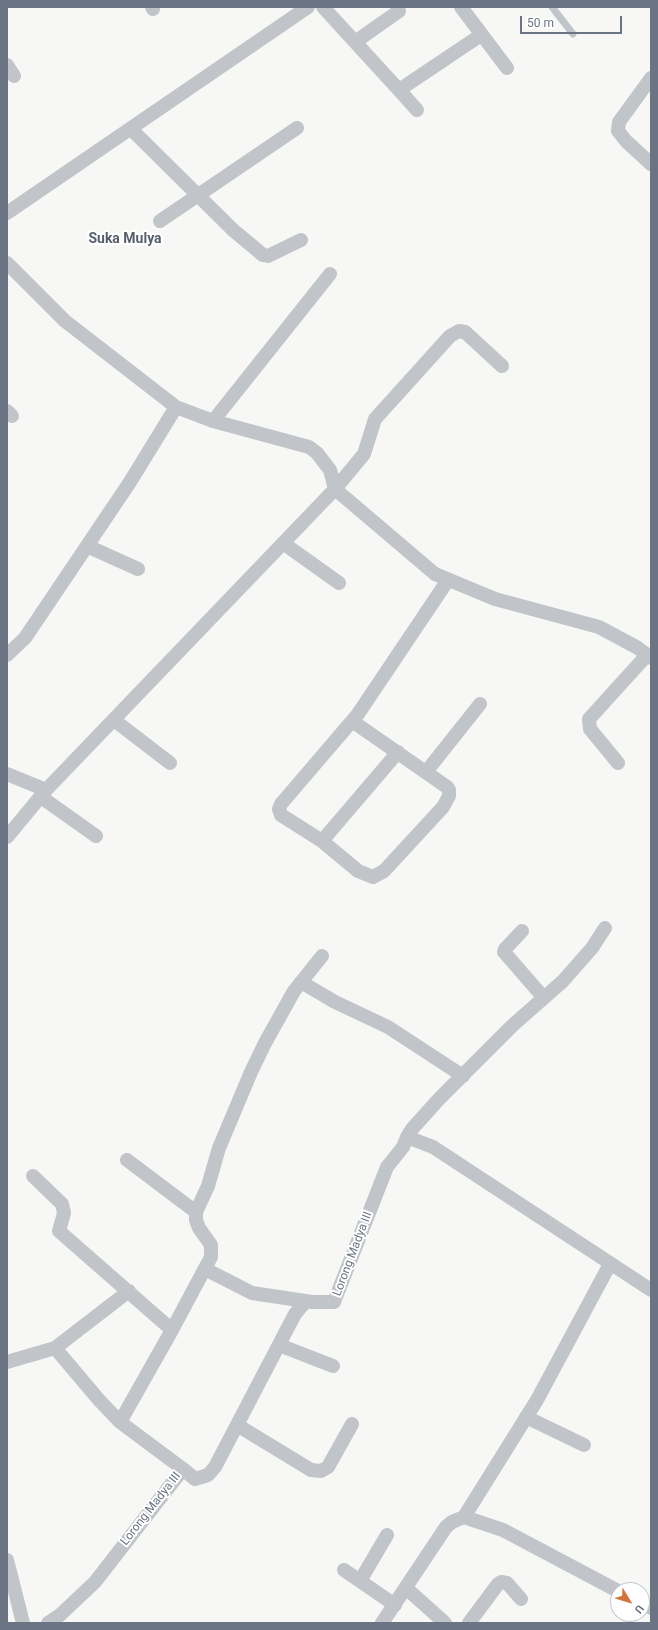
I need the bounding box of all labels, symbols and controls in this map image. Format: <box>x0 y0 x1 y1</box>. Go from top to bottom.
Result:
scale bar <box>522 8 624 34</box>
text: 50 m <box>527 16 554 30</box>
district label: Suka Mulya <box>88 231 162 247</box>
street label: Lorong Madya III <box>330 1210 376 1298</box>
street label: Lorong Madya III <box>118 1469 184 1549</box>
north arrow <box>610 1582 650 1622</box>
text: U <box>632 1602 646 1616</box>

